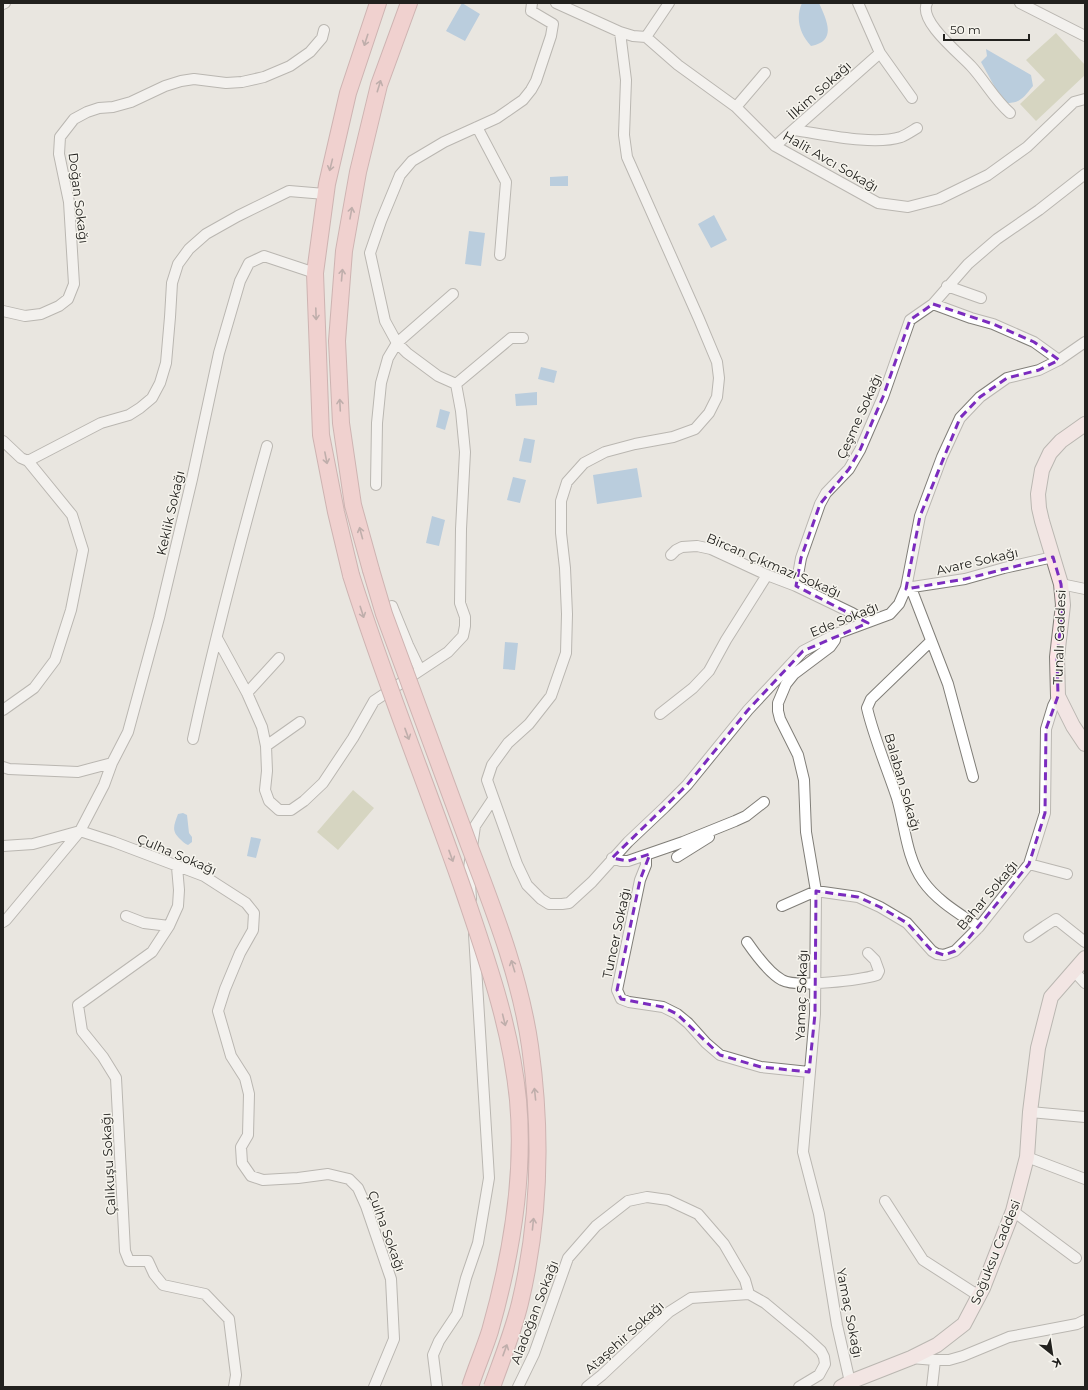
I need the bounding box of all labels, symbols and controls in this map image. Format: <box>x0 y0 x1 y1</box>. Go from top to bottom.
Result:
scale bar <box>944 16 1029 42</box>
text: 50 m <box>950 22 981 37</box>
one-way arrow <box>362 33 369 46</box>
street label: İlkim Sokağı <box>784 57 854 123</box>
one-way arrow <box>376 80 383 93</box>
street label: Halit Avcı Sokağı <box>780 127 882 195</box>
street label: Doğan Sokağı <box>65 152 93 244</box>
one-way arrow <box>327 158 334 171</box>
one-way arrow <box>347 206 355 219</box>
one-way arrow <box>339 269 346 282</box>
one-way arrow <box>313 307 320 320</box>
street label: Çeşme Sokağı <box>833 371 885 461</box>
one-way arrow <box>336 399 343 412</box>
one-way arrow <box>322 451 330 464</box>
street label: Keklik Sokağı <box>152 469 188 557</box>
one-way arrow <box>356 526 364 539</box>
street label: Bircan Çıkmazı Sokağı <box>704 529 844 601</box>
street label: Avare Sokağı <box>934 544 1020 578</box>
street label: Tunalı Caddesi <box>1049 589 1069 685</box>
street label: Ede Sokağı <box>807 598 881 640</box>
one-way arrow <box>359 605 366 618</box>
one-way arrow <box>403 728 411 740</box>
street label: Balaban Sokağı <box>881 731 925 833</box>
street label: Çulha Sokağı <box>135 830 219 878</box>
one-way arrow <box>448 850 456 862</box>
street label: Bahar Sokağı <box>953 857 1021 933</box>
street label: Tuncer Sokağı <box>599 886 633 980</box>
street label: Yamaç Sokağı <box>791 949 811 1041</box>
one-way arrow <box>509 960 516 973</box>
one-way arrow <box>501 1013 508 1026</box>
one-way arrow <box>531 1088 539 1101</box>
street label: Çalıkuşu Sokağı <box>97 1112 119 1216</box>
street label: Çulha Sokağı <box>365 1188 409 1274</box>
street label: Soğuksu Caddesi <box>967 1197 1023 1307</box>
one-way arrow <box>529 1218 537 1231</box>
street label: Aladoğan Sokağı <box>507 1258 561 1366</box>
street label: Yamaç Sokağı <box>833 1267 867 1359</box>
street label: Ataşehir Sokağı <box>581 1297 667 1377</box>
north arrow <box>1032 1334 1072 1374</box>
one-way arrow <box>502 1345 510 1357</box>
text: K <box>1049 1355 1064 1371</box>

